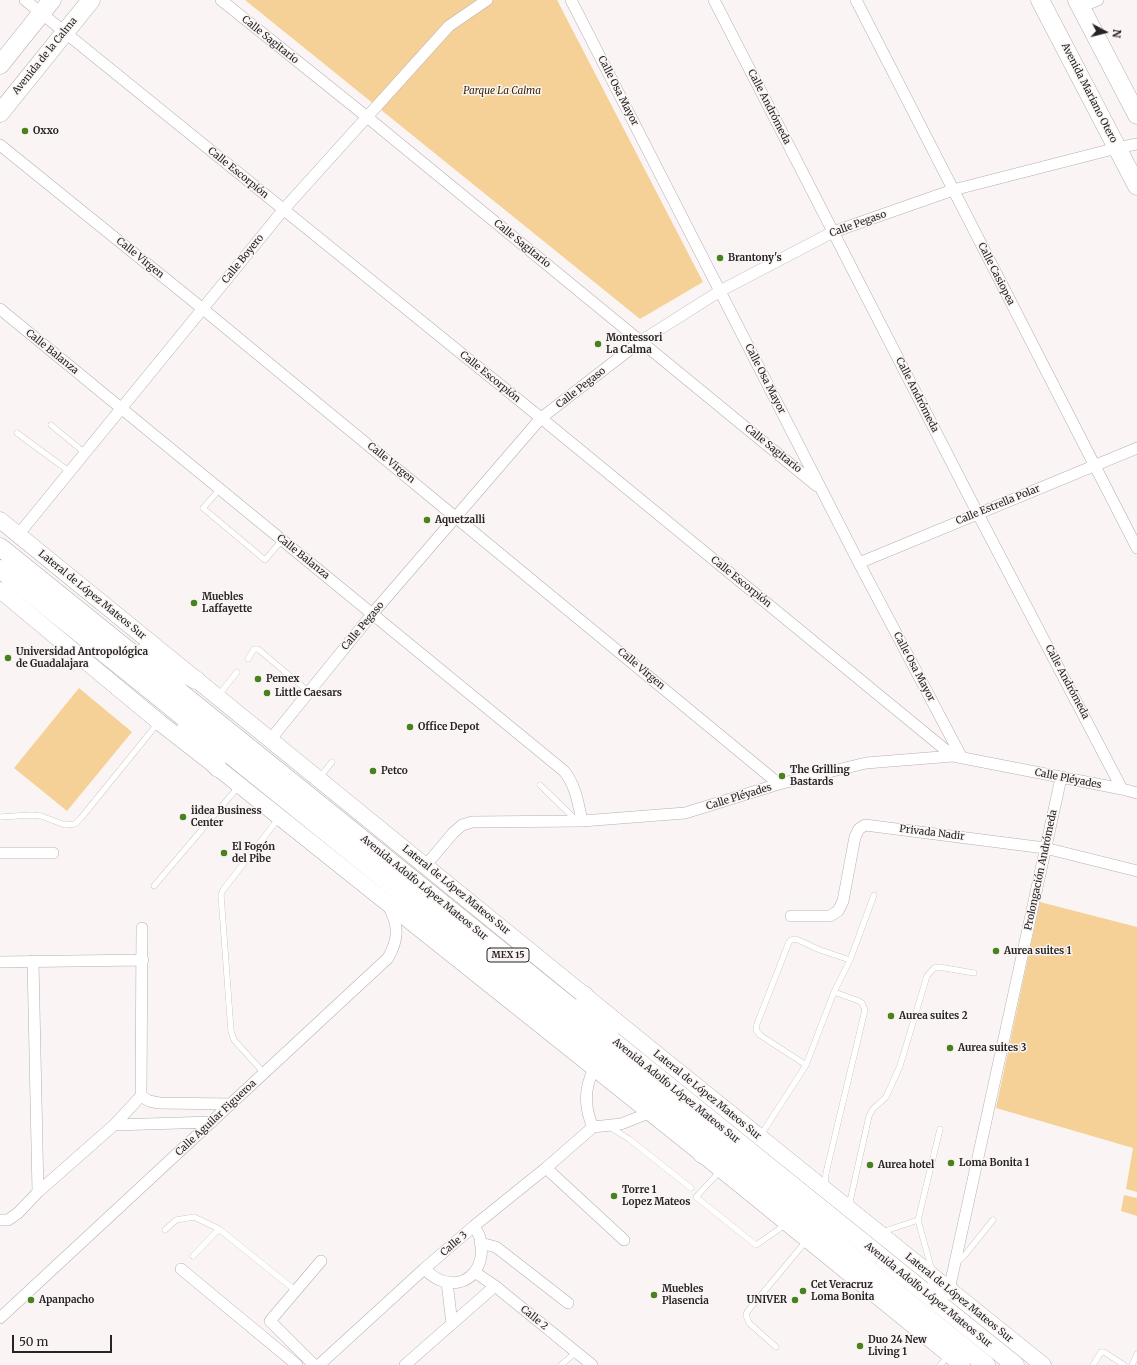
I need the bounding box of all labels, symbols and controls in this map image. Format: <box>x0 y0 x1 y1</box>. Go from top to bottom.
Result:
north arrow <box>1085 12 1125 52</box>
street label: Calle Sagitario <box>239 14 301 66</box>
street label: Avenida de la Calma <box>10 15 80 97</box>
text: N <box>1109 28 1124 39</box>
street label: Avenida Mariano Otero <box>1059 41 1119 145</box>
street label: Calle Osa Mayor <box>595 54 641 128</box>
street label: Calle Andrómeda <box>745 68 793 146</box>
park label: Parque La Calma <box>463 85 541 97</box>
place label: Oxxo <box>33 125 59 137</box>
marker: Oxxo <box>20 126 30 136</box>
street label: Calle Escorpión <box>205 145 271 201</box>
street label: Calle Pegaso <box>828 208 888 240</box>
street label: Calle Sagitario <box>491 218 553 270</box>
street label: Calle Boyero <box>220 232 266 286</box>
street label: Calle Virgen <box>114 235 166 281</box>
street label: Calle Casiopea <box>975 241 1017 307</box>
place label: Brantony's <box>728 252 782 264</box>
marker: Brantony's <box>715 253 725 263</box>
street label: Calle Balanza <box>23 327 81 377</box>
place label: Montessori La Calma <box>606 332 662 356</box>
marker: Montessori La Calma <box>593 339 603 349</box>
street label: Calle Osa Mayor <box>742 342 788 416</box>
street label: Calle Escorpión <box>457 349 523 405</box>
street label: Calle Andrómeda <box>893 356 941 434</box>
street label: Calle Pegaso <box>554 365 608 411</box>
street label: Calle Sagitario <box>742 423 804 475</box>
street label: Calle Virgen <box>365 440 417 486</box>
street label: Calle Estrella Polar <box>954 483 1042 527</box>
place label: Aquetzalli <box>435 514 485 526</box>
marker: Aquetzalli <box>422 515 432 525</box>
street label: Calle Balanza <box>274 532 332 582</box>
street label: Lateral de López Mateos Sur <box>36 548 148 642</box>
street label: Calle Escorpión <box>708 554 774 610</box>
place label: Muebles Laffayette <box>202 591 252 614</box>
marker: Muebles Laffayette <box>189 598 199 608</box>
street label: Calle Pegaso <box>339 599 387 653</box>
street label: Calle Osa Mayor <box>891 630 937 704</box>
street label: Calle Andrómeda <box>1042 643 1092 721</box>
place label: Universidad Antropológica de Guadalajara <box>16 646 148 670</box>
street label: Calle Virgen <box>615 646 667 692</box>
marker: Universidad Antropológica de Guadalajara <box>3 653 13 663</box>
place label: Pemex <box>266 673 299 685</box>
marker: Pemex <box>253 674 263 684</box>
place label: Little Caesars <box>275 687 342 699</box>
marker: Little Caesars <box>262 688 272 698</box>
place label: Office Depot <box>418 721 479 733</box>
marker: Office Depot <box>405 722 415 732</box>
place label: The Grilling Bastards <box>790 764 850 788</box>
place label: Petco <box>381 765 408 777</box>
marker: Petco <box>368 766 378 776</box>
street label: Calle Pléyades <box>1034 767 1102 791</box>
marker: The Grilling Bastards <box>777 771 787 781</box>
street label: Calle Pléyades <box>705 781 773 813</box>
place label: iidea Business Center <box>191 805 262 828</box>
street label: Prolongación Andrómeda <box>1022 809 1060 931</box>
marker: iidea Business Center <box>178 812 188 822</box>
street label: Privada Nadir <box>899 823 965 843</box>
street label: Avenida Adolfo López Mateos Sur <box>358 833 490 943</box>
place label: El Fogón del Pibe <box>232 841 275 864</box>
street label: Lateral de López Mateos Sur <box>400 843 512 937</box>
marker: El Fogón del Pibe <box>219 848 229 858</box>
place label: Aurea suites 1 <box>1004 945 1071 957</box>
marker: Aurea suites 1 <box>991 946 1001 956</box>
road number: MEX 15 <box>487 948 529 962</box>
place label: Aurea suites 2 <box>899 1010 968 1022</box>
marker: Aurea suites 2 <box>886 1011 896 1021</box>
street label: Avenida Adolfo López Mateos Sur <box>610 1036 742 1146</box>
place label: Aurea suites 3 <box>958 1042 1026 1054</box>
marker: Aurea suites 3 <box>945 1043 955 1053</box>
street label: Lateral de López Mateos Sur <box>651 1048 763 1142</box>
street label: Calle Aguilar Figueroa <box>173 1078 259 1158</box>
place label: Loma Bonita 1 <box>959 1157 1029 1169</box>
marker: Loma Bonita 1 <box>946 1158 956 1168</box>
place label: Aurea hotel <box>878 1159 934 1171</box>
marker: Aurea hotel <box>865 1160 875 1170</box>
place label: Torre 1 Lopez Mateos <box>622 1184 690 1208</box>
marker: Torre 1 Lopez Mateos <box>609 1191 619 1201</box>
street label: Calle 3 <box>438 1229 470 1259</box>
street label: Avenida Adolfo López Mateos Sur <box>862 1240 994 1350</box>
street label: Lateral de López Mateos Sur <box>903 1251 1015 1345</box>
place label: Cet Veracruz Loma Bonita <box>811 1279 874 1302</box>
place label: Muebles Plasencia <box>662 1283 709 1306</box>
marker: Cet Veracruz Loma Bonita <box>798 1286 808 1296</box>
marker: Muebles Plasencia <box>649 1290 659 1300</box>
place label: Apanpacho <box>39 1294 94 1306</box>
place label: UNIVER <box>747 1294 787 1306</box>
marker: Apanpacho <box>26 1295 36 1305</box>
marker: UNIVER <box>790 1295 800 1305</box>
street label: Calle 2 <box>518 1303 550 1333</box>
scale bar <box>14 1327 114 1353</box>
text: 50 m <box>19 1334 48 1349</box>
place label: Duo 24 New Living 1 <box>868 1334 927 1358</box>
marker: Duo 24 New Living 1 <box>855 1341 865 1351</box>

